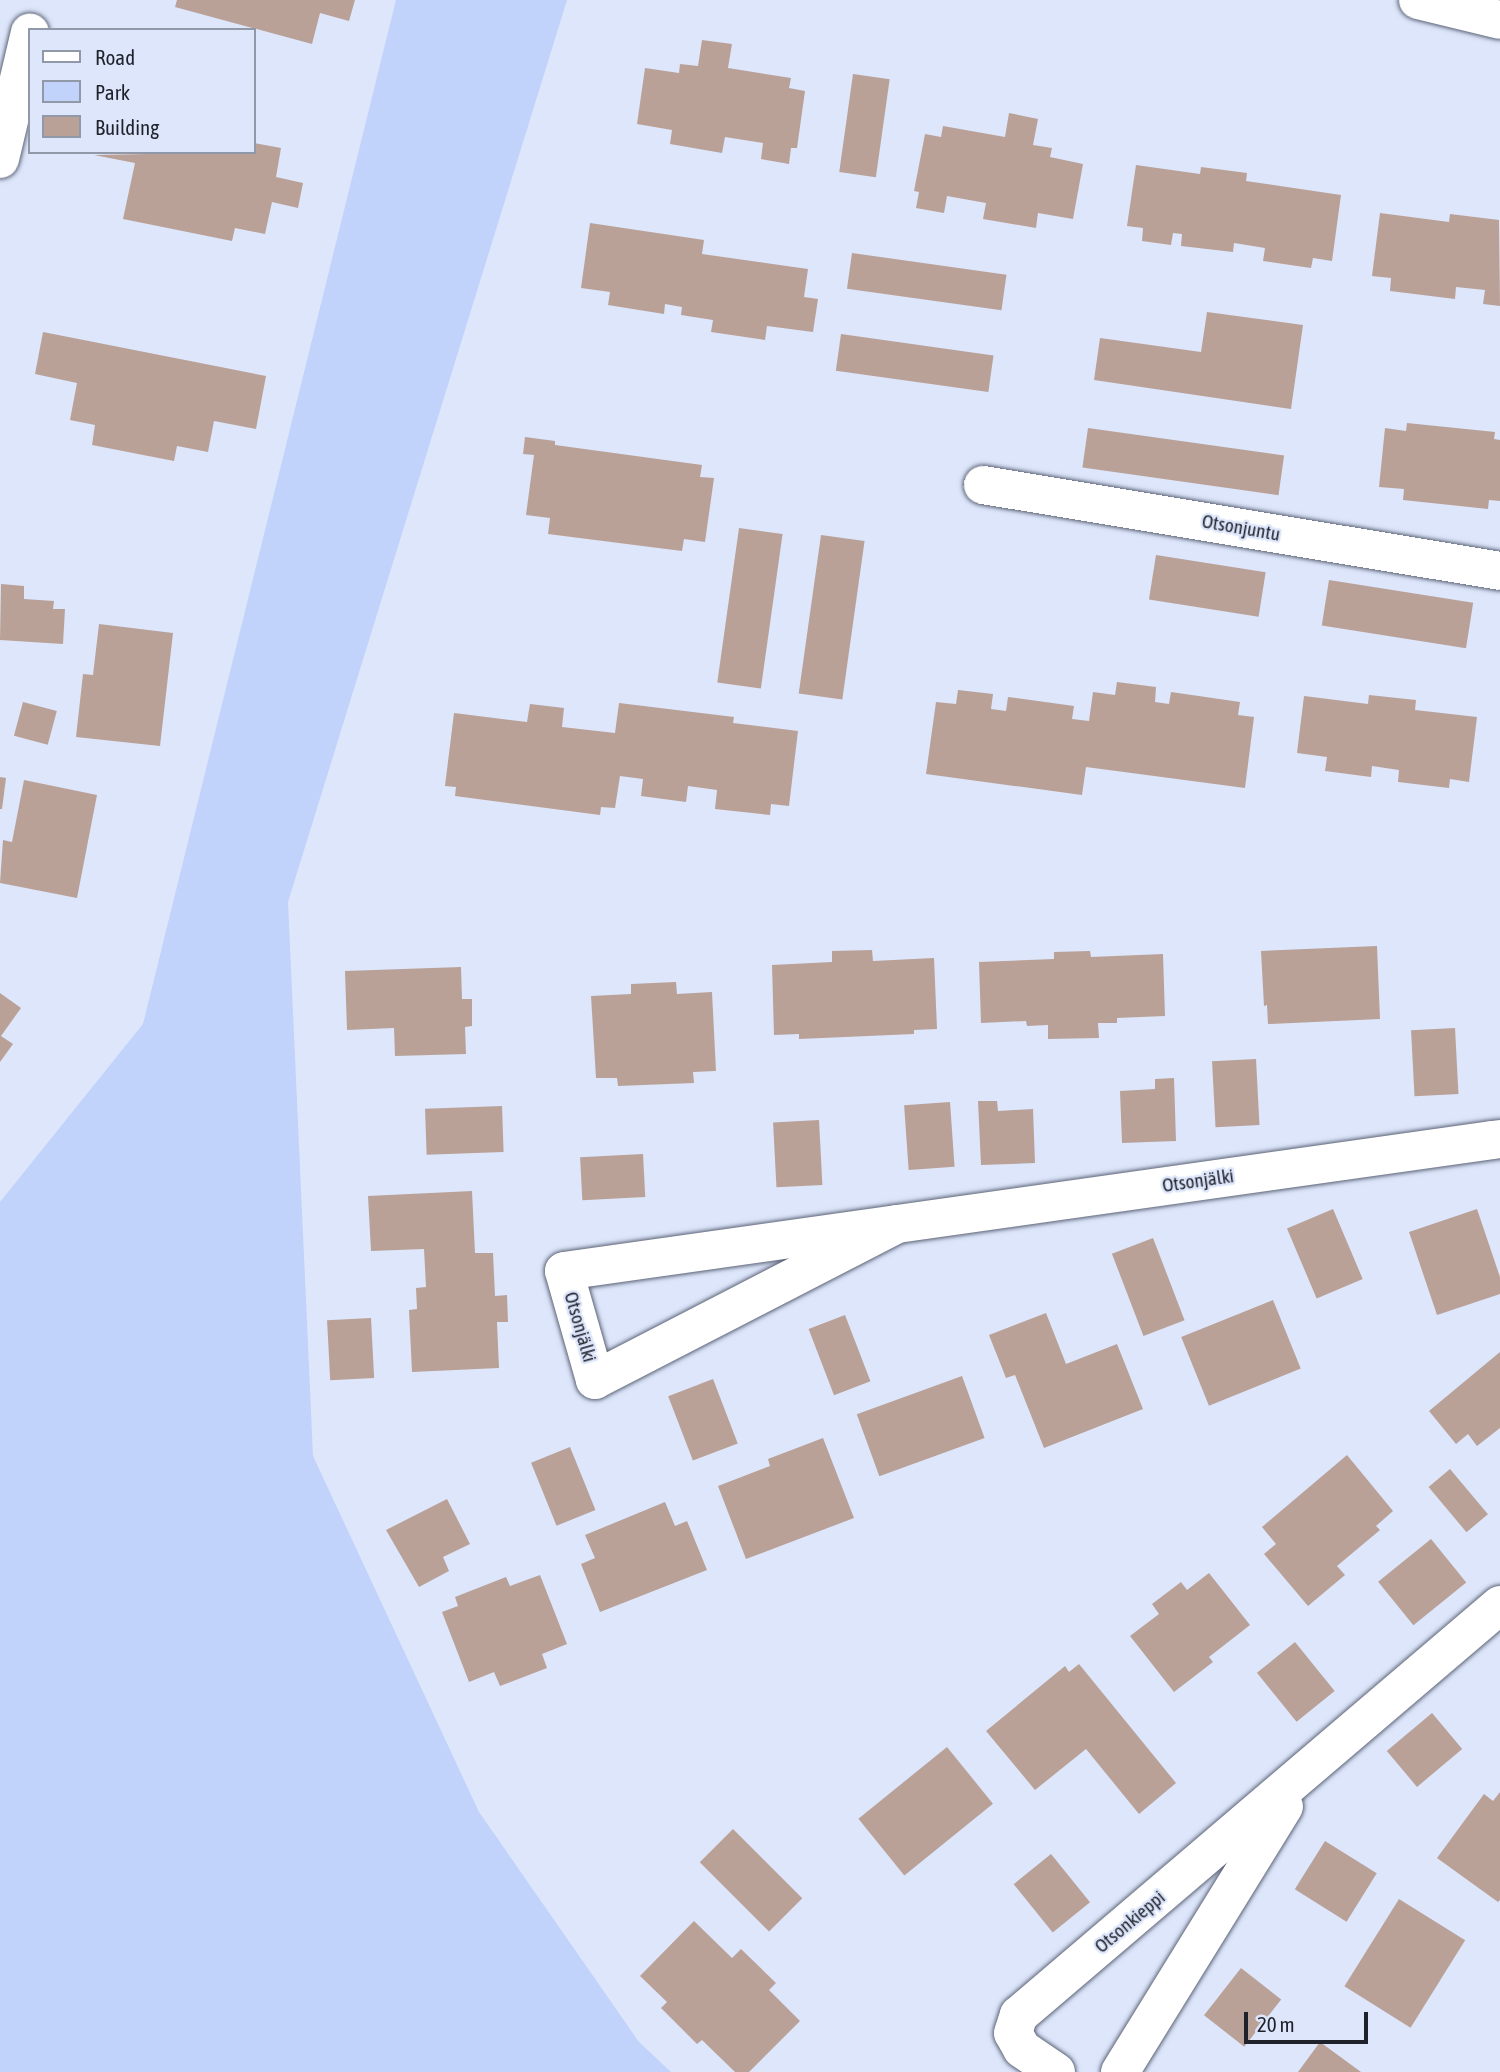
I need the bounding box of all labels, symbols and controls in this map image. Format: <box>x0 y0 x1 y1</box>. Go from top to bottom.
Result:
legend <box>28 28 256 154</box>
text: Road <box>95 45 135 69</box>
text: Park <box>95 80 130 104</box>
text: Building <box>95 115 159 139</box>
street label: Otsonjuntu <box>1200 510 1282 546</box>
street label: Otsonjälki <box>1161 1165 1235 1197</box>
street label: Otsonjälki <box>559 1289 601 1365</box>
street label: Otsonkieppi <box>1090 1886 1170 1958</box>
scale bar <box>1248 1998 1372 2042</box>
text: 20 m <box>1257 2012 1295 2036</box>

